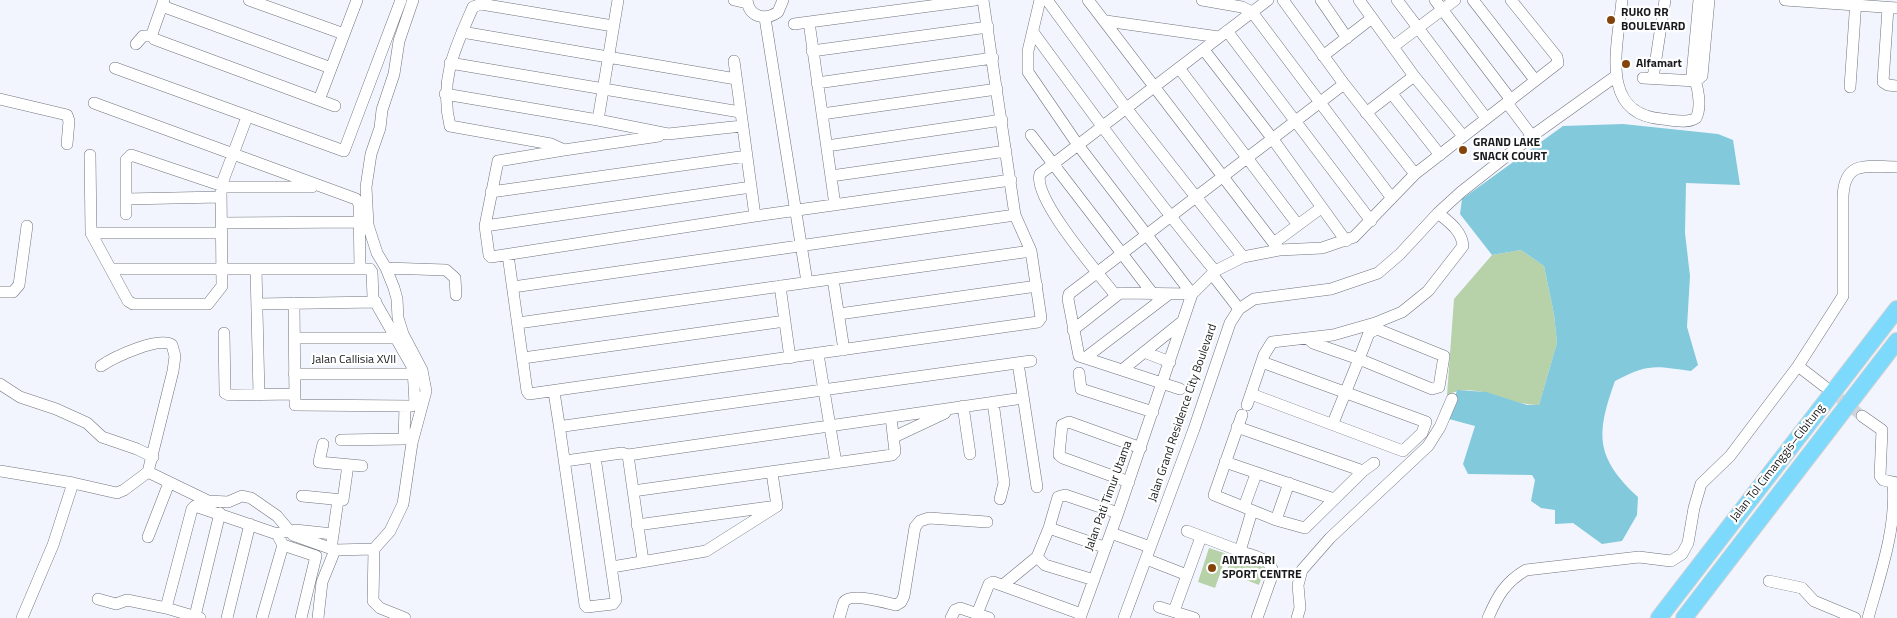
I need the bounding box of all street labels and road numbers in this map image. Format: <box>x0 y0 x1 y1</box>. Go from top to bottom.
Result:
street label: Jalan Grand Residence City Boulevard <box>1146 322 1220 504</box>
street label: Jalan Callisia XVII <box>312 353 396 367</box>
street label: Jalan Tol Cimanggis–Cibitung <box>1728 401 1828 525</box>
street label: Jalan Pati Timur Utama <box>1082 439 1136 553</box>

